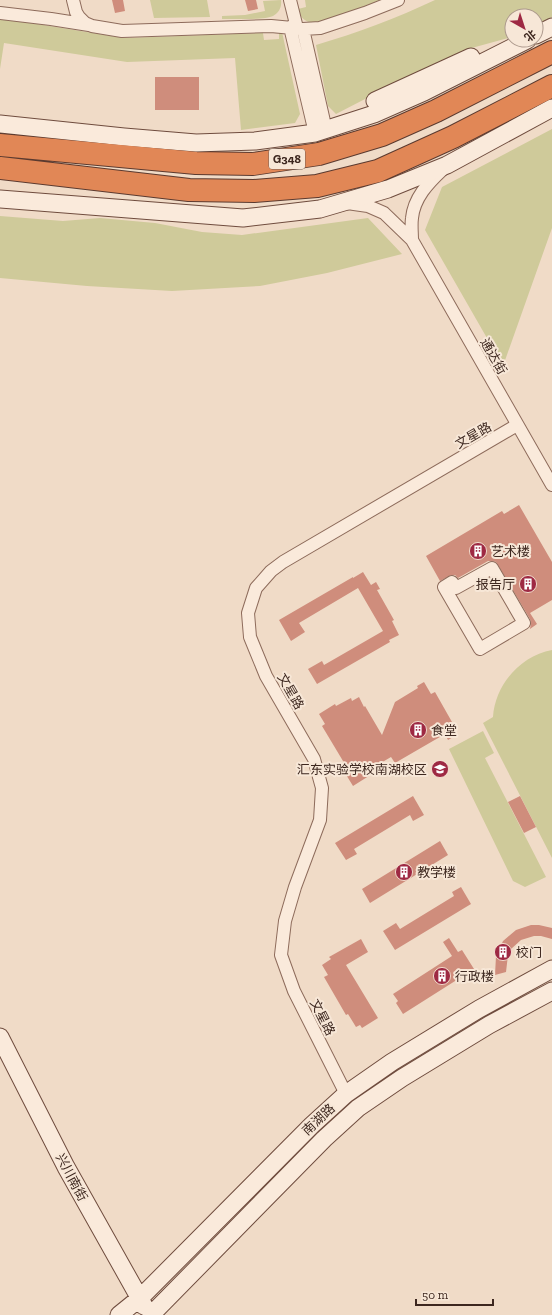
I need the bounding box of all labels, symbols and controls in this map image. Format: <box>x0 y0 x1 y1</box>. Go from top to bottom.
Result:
north arrow <box>504 8 544 48</box>
text: 北 <box>522 27 538 44</box>
road number: G348 <box>269 149 305 169</box>
street label: 通达街 <box>477 336 510 377</box>
street label: 文星路 <box>453 419 494 452</box>
building icon: 艺术楼 <box>468 541 488 561</box>
place label: 艺术楼 <box>491 544 530 559</box>
building icon: 报告厅 <box>518 574 538 594</box>
place label: 报告厅 <box>476 577 515 592</box>
street label: 文星路 <box>274 671 307 712</box>
building icon: 食堂 <box>408 720 428 740</box>
place label: 食堂 <box>431 723 457 738</box>
school or university icon: 汇东实验学校南湖校区 <box>430 759 450 779</box>
place label: 汇东实验学校南湖校区 <box>297 762 427 777</box>
building icon: 教学楼 <box>394 862 414 882</box>
place label: 教学楼 <box>417 865 456 880</box>
building icon: 校门 <box>493 942 513 962</box>
place label: 校门 <box>516 945 542 960</box>
building icon: 行政楼 <box>432 966 452 986</box>
place label: 行政楼 <box>455 969 494 984</box>
street label: 文星路 <box>307 996 338 1038</box>
street label: 南湖路 <box>299 1101 338 1138</box>
street label: 兴川南街 <box>53 1151 90 1204</box>
scale bar <box>416 1281 493 1307</box>
text: 50 m <box>422 1288 449 1302</box>

